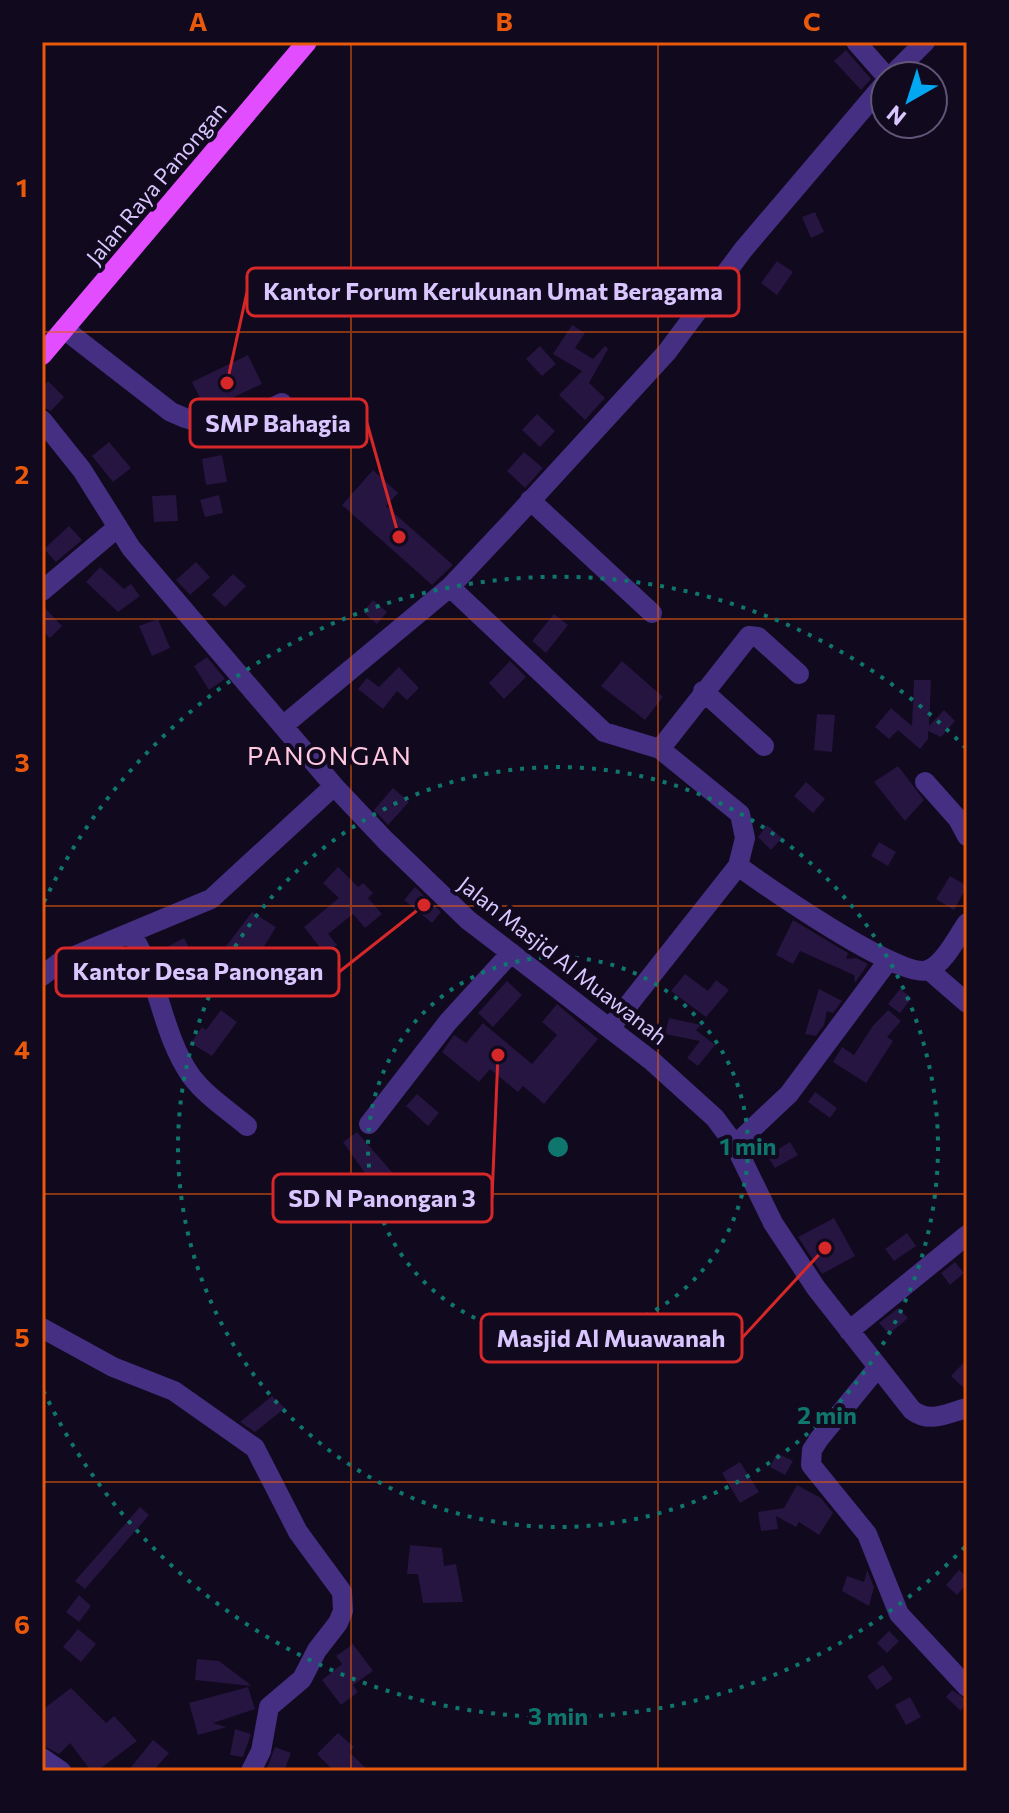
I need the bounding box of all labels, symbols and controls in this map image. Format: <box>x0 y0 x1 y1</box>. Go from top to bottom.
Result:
text: A <box>189 5 208 36</box>
text: B <box>495 5 513 36</box>
text: C <box>803 5 821 36</box>
north arrow <box>869 60 949 140</box>
street label: Jalan Raya Panongan <box>80 96 232 270</box>
text: N <box>881 100 911 132</box>
text: 1 <box>16 171 28 202</box>
callout: Kantor Forum Kerukunan Umat Beragama <box>247 268 739 316</box>
text: Kantor Forum Kerukunan Umat Beragama <box>263 276 723 305</box>
callout: SMP Bahagia <box>190 399 367 447</box>
text: SMP Bahagia <box>205 408 351 437</box>
text: 2 <box>15 458 29 489</box>
district label: PANONGAN <box>247 739 413 770</box>
text: 3 <box>14 746 30 777</box>
street label: Jalan Masjid Al Muawanah <box>453 870 673 1050</box>
callout: Kantor Desa Panongan <box>56 948 339 996</box>
text: Kantor Desa Panongan <box>73 956 323 985</box>
text: 4 <box>14 1033 30 1064</box>
text: 1 min <box>720 1131 776 1160</box>
centre of rings <box>544 1133 572 1161</box>
callout: SD N Panongan 3 <box>273 1174 492 1222</box>
text: SD N Panongan 3 <box>288 1183 476 1212</box>
callout: Masjid Al Muawanah <box>481 1314 742 1362</box>
text: 5 <box>14 1321 30 1352</box>
text: Masjid Al Muawanah <box>497 1323 725 1352</box>
text: 2 min <box>797 1400 857 1429</box>
text: 6 <box>14 1608 30 1639</box>
text: 3 min <box>528 1701 588 1730</box>

